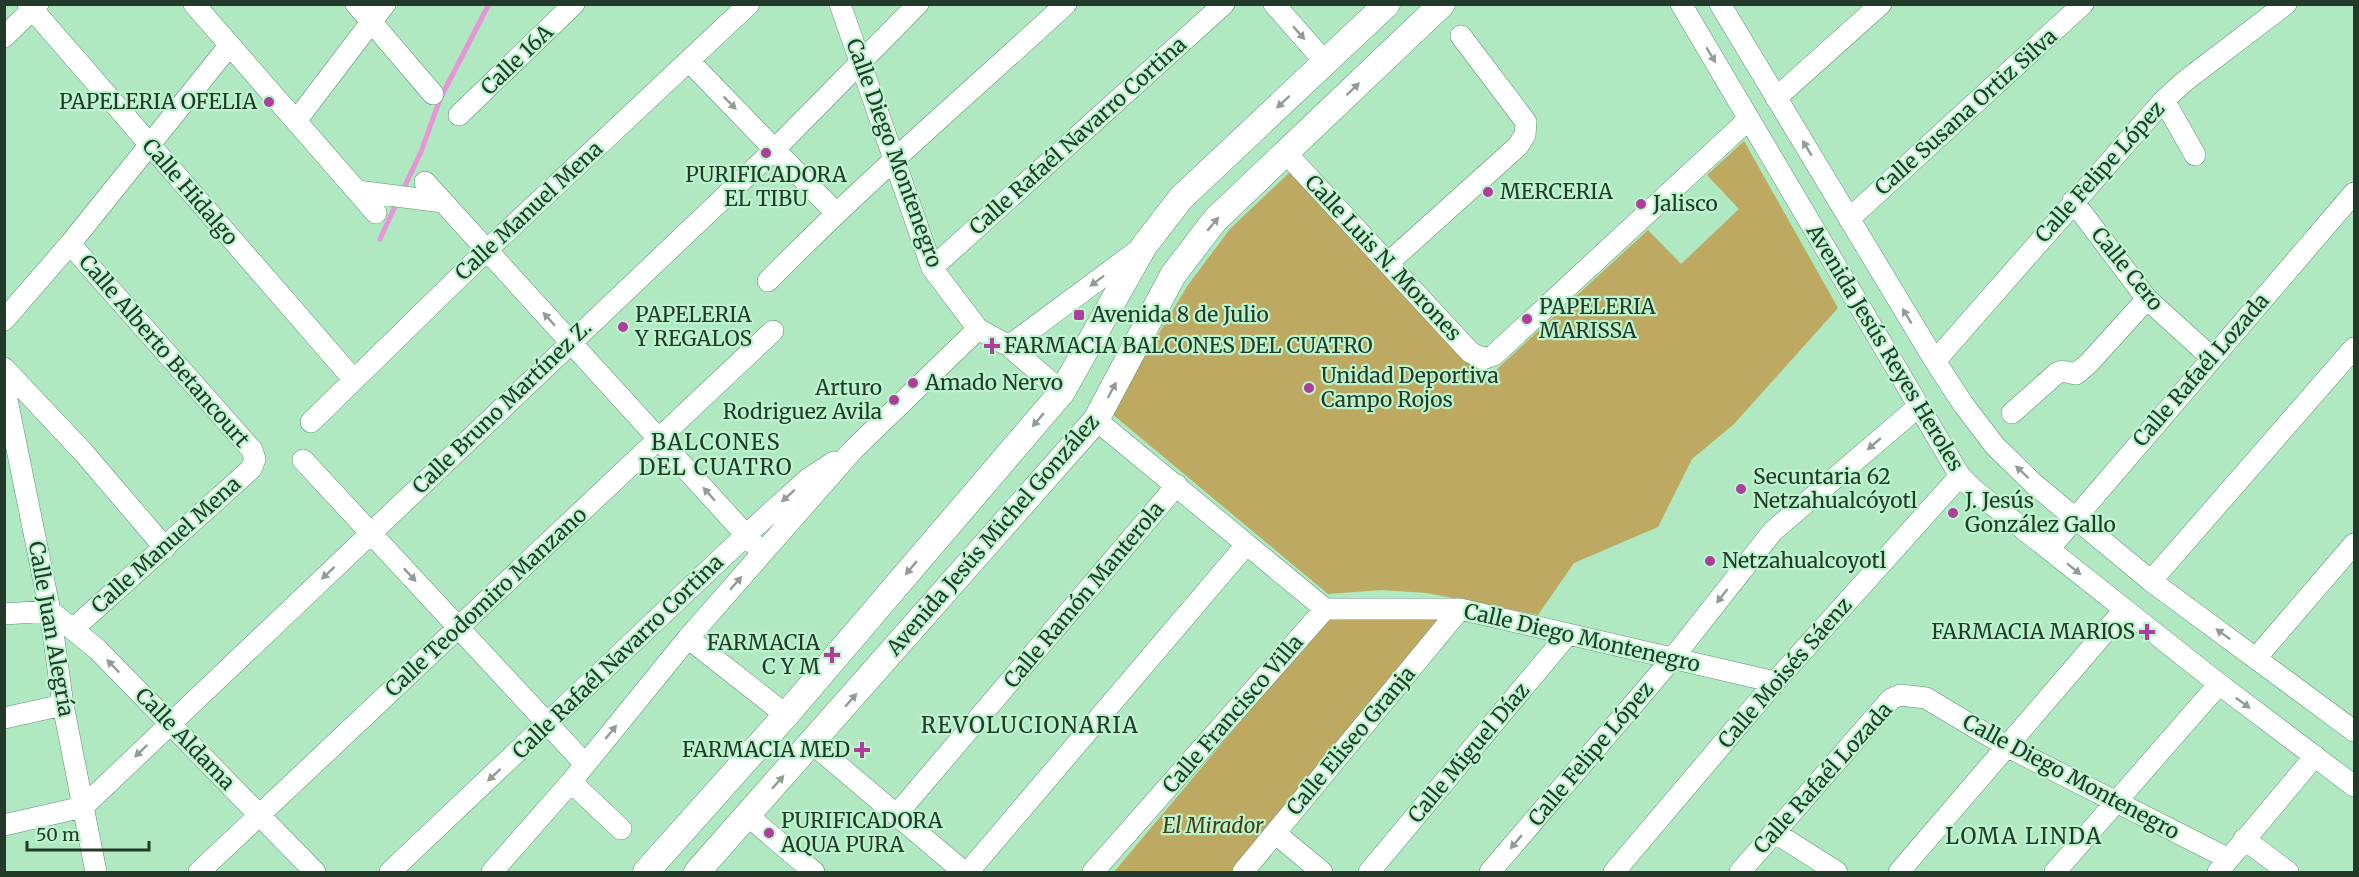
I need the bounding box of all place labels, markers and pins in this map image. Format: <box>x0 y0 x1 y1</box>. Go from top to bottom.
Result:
place label: PAPELERIA OFELIA <box>59 88 257 115</box>
marker: PAPELERIA OFELIA <box>262 95 276 109</box>
marker: PURIFICADORA EL TIBU <box>759 146 773 160</box>
place label: PURIFICADORA EL TIBU <box>685 161 847 212</box>
place label: MERCERIA <box>1500 178 1613 205</box>
marker: MERCERIA <box>1481 185 1495 199</box>
place label: Jalisco <box>1652 190 1718 217</box>
marker: Jalisco <box>1634 197 1648 211</box>
place label: PAPELERIA MARISSA <box>1539 293 1656 344</box>
place label: PAPELERIA Y REGALOS <box>634 301 752 352</box>
place label: Avenida 8 de Julio <box>1090 301 1269 328</box>
marker: Avenida 8 de Julio <box>1072 308 1086 322</box>
marker: PAPELERIA MARISSA <box>1520 312 1534 326</box>
marker: PAPELERIA Y REGALOS <box>616 320 630 334</box>
place label: FARMACIA BALCONES DEL CUATRO <box>1004 332 1373 359</box>
marker: FARMACIA BALCONES DEL CUATRO <box>985 339 999 353</box>
place label: Unidad Deportiva Campo Rojos <box>1321 362 1499 413</box>
place label: Amado Nervo <box>924 369 1063 396</box>
place label: Arturo Rodriguez Avila <box>723 374 882 425</box>
marker: Amado Nervo <box>906 376 920 390</box>
marker: Unidad Deportiva Campo Rojos <box>1302 381 1316 395</box>
marker: Arturo Rodriguez Avila <box>887 393 901 407</box>
place label: Secuntaria 62 Netzahualcóyotl <box>1753 463 1918 514</box>
marker: Secuntaria 62 Netzahualcóyotl <box>1734 482 1748 496</box>
place label: J. Jesús González Gallo <box>1964 487 2116 538</box>
marker: J. Jesús González Gallo <box>1946 506 1960 520</box>
place label: Netzahualcoyotl <box>1722 547 1887 574</box>
marker: Netzahualcoyotl <box>1703 554 1717 568</box>
place label: FARMACIA MARIOS <box>1931 618 2135 645</box>
marker: FARMACIA MARIOS <box>2140 625 2154 639</box>
place label: FARMACIA C Y M <box>707 629 820 680</box>
marker: FARMACIA C Y M <box>825 648 839 662</box>
place label: FARMACIA MED <box>682 736 850 763</box>
marker: FARMACIA MED <box>855 743 869 757</box>
place label: PURIFICADORA AQUA PURA <box>780 807 943 858</box>
marker: PURIFICADORA AQUA PURA <box>762 826 776 840</box>

